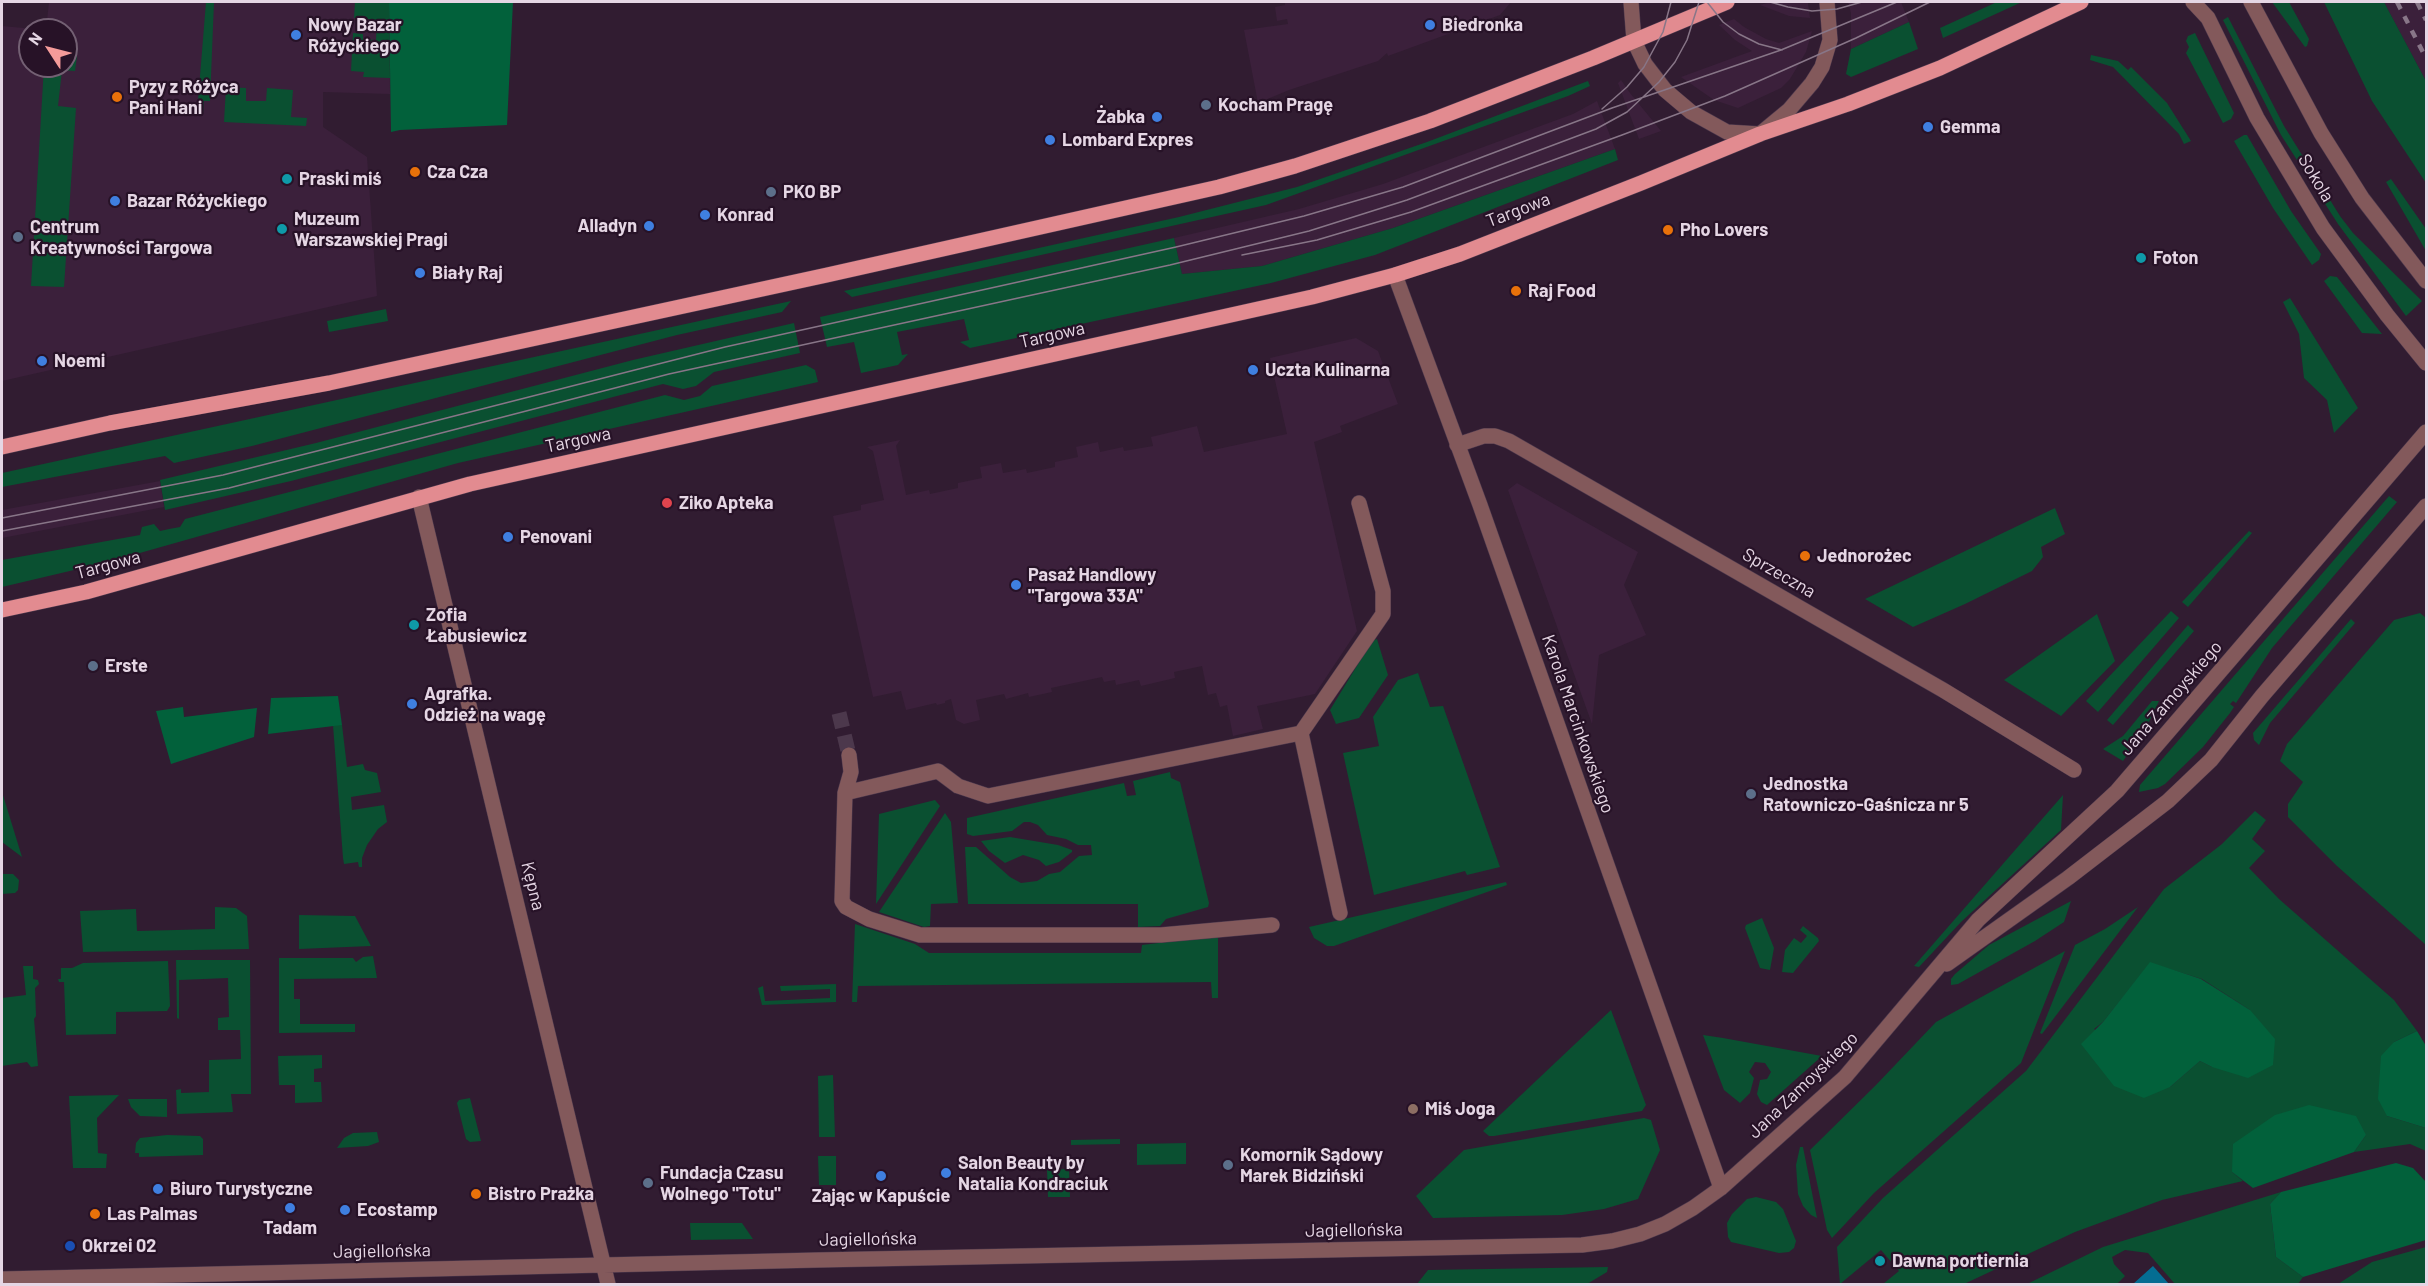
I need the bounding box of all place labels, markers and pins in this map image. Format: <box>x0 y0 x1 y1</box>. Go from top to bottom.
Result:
place label: Nowy Bazar Różyckiego <box>308 14 402 57</box>
place label: Biedronka <box>1442 14 1523 36</box>
marker: Biedronka <box>1423 18 1437 32</box>
marker: Nowy Bazar Różyckiego <box>289 28 303 42</box>
place label: Pyzy z Różyca Pani Hani <box>129 76 238 118</box>
marker: Pyzy z Różyca Pani Hani <box>110 90 124 104</box>
place label: Kocham Pragę <box>1218 94 1333 116</box>
marker: Kocham Pragę <box>1199 98 1213 112</box>
place label: Żabka <box>1097 106 1145 128</box>
marker: Żabka <box>1150 110 1164 124</box>
place label: Gemma <box>1940 116 2000 138</box>
marker: Gemma <box>1921 120 1935 134</box>
place label: Lombard Expres <box>1062 129 1193 151</box>
marker: Lombard Expres <box>1043 133 1057 147</box>
place label: Cza Cza <box>427 161 488 183</box>
marker: Cza Cza <box>408 165 422 179</box>
place label: Praski miś <box>299 168 382 190</box>
marker: Praski miś <box>280 172 294 186</box>
place label: PKO BP <box>783 181 841 203</box>
marker: PKO BP <box>764 185 778 199</box>
place label: Bazar Różyckiego <box>127 190 267 212</box>
marker: Bazar Różyckiego <box>108 194 122 208</box>
place label: Konrad <box>717 204 774 226</box>
place label: Muzeum Warszawskiej Pragi <box>294 208 448 250</box>
marker: Konrad <box>698 208 712 222</box>
place label: Alladyn <box>578 215 637 237</box>
place label: Centrum Kreatywności Targowa <box>30 216 212 258</box>
marker: Alladyn <box>642 219 656 233</box>
place label: Pho Lovers <box>1680 219 1768 241</box>
marker: Muzeum Warszawskiej Pragi <box>275 222 289 236</box>
marker: Pho Lovers <box>1661 223 1675 237</box>
marker: Centrum Kreatywności Targowa <box>11 230 25 244</box>
place label: Foton <box>2153 247 2198 269</box>
marker: Foton <box>2134 251 2148 265</box>
place label: Biały Raj <box>432 262 503 284</box>
marker: Biały Raj <box>413 266 427 280</box>
place label: Raj Food <box>1528 280 1596 302</box>
marker: Raj Food <box>1509 284 1523 298</box>
place label: Noemi <box>54 350 105 372</box>
marker: Noemi <box>35 354 49 368</box>
place label: Uczta Kulinarna <box>1265 359 1390 381</box>
marker: Uczta Kulinarna <box>1246 363 1260 377</box>
place label: Ziko Apteka <box>679 492 774 514</box>
marker: Ziko Apteka <box>660 496 674 510</box>
place label: Penovani <box>520 526 592 548</box>
marker: Penovani <box>501 530 515 544</box>
place label: Jednorożec <box>1817 545 1912 567</box>
marker: Jednorożec <box>1798 549 1812 563</box>
place label: Pasaż Handlowy "Targowa 33A" <box>1028 564 1156 606</box>
marker: Pasaż Handlowy "Targowa 33A" <box>1009 578 1023 592</box>
place label: Zofia Łabusiewicz <box>426 604 527 646</box>
marker: Zofia Łabusiewicz <box>407 618 421 632</box>
place label: Erste <box>105 655 148 677</box>
marker: Erste <box>86 659 100 673</box>
place label: Agrafka. Odzież na wagę <box>424 683 546 726</box>
marker: Agrafka. Odzież na wagę <box>405 697 419 711</box>
place label: Jednostka Ratowniczo-Gaśnicza nr 5 <box>1763 773 1969 816</box>
marker: Jednostka Ratowniczo-Gaśnicza nr 5 <box>1744 787 1758 801</box>
place label: Miś Joga <box>1425 1098 1495 1120</box>
marker: Miś Joga <box>1406 1102 1420 1116</box>
place label: Komornik Sądowy Marek Bidziński <box>1240 1144 1383 1186</box>
place label: Salon Beauty by Natalia Kondraciuk <box>958 1152 1108 1194</box>
marker: Komornik Sądowy Marek Bidziński <box>1221 1158 1235 1172</box>
place label: Fundacja Czasu Wolnego "Totu" <box>660 1162 784 1204</box>
marker: Salon Beauty by Natalia Kondraciuk <box>939 1166 953 1180</box>
marker: Zając w Kapuście <box>874 1169 888 1183</box>
marker: Fundacja Czasu Wolnego "Totu" <box>641 1176 655 1190</box>
place label: Biuro Turystyczne <box>170 1178 313 1200</box>
marker: Biuro Turystyczne <box>151 1182 165 1196</box>
place label: Bistro Prażka <box>488 1183 594 1205</box>
place label: Zając w Kapuście <box>812 1185 950 1207</box>
marker: Bistro Prażka <box>469 1187 483 1201</box>
place label: Ecostamp <box>357 1199 438 1221</box>
marker: Tadam <box>283 1201 297 1215</box>
place label: Las Palmas <box>107 1203 198 1225</box>
marker: Ecostamp <box>338 1203 352 1217</box>
marker: Las Palmas <box>88 1207 102 1221</box>
place label: Tadam <box>263 1217 317 1239</box>
place label: Okrzei 02 <box>82 1235 156 1257</box>
marker: Okrzei 02 <box>63 1239 77 1253</box>
place label: Dawna portiernia <box>1892 1250 2029 1272</box>
marker: Dawna portiernia <box>1873 1254 1887 1268</box>

